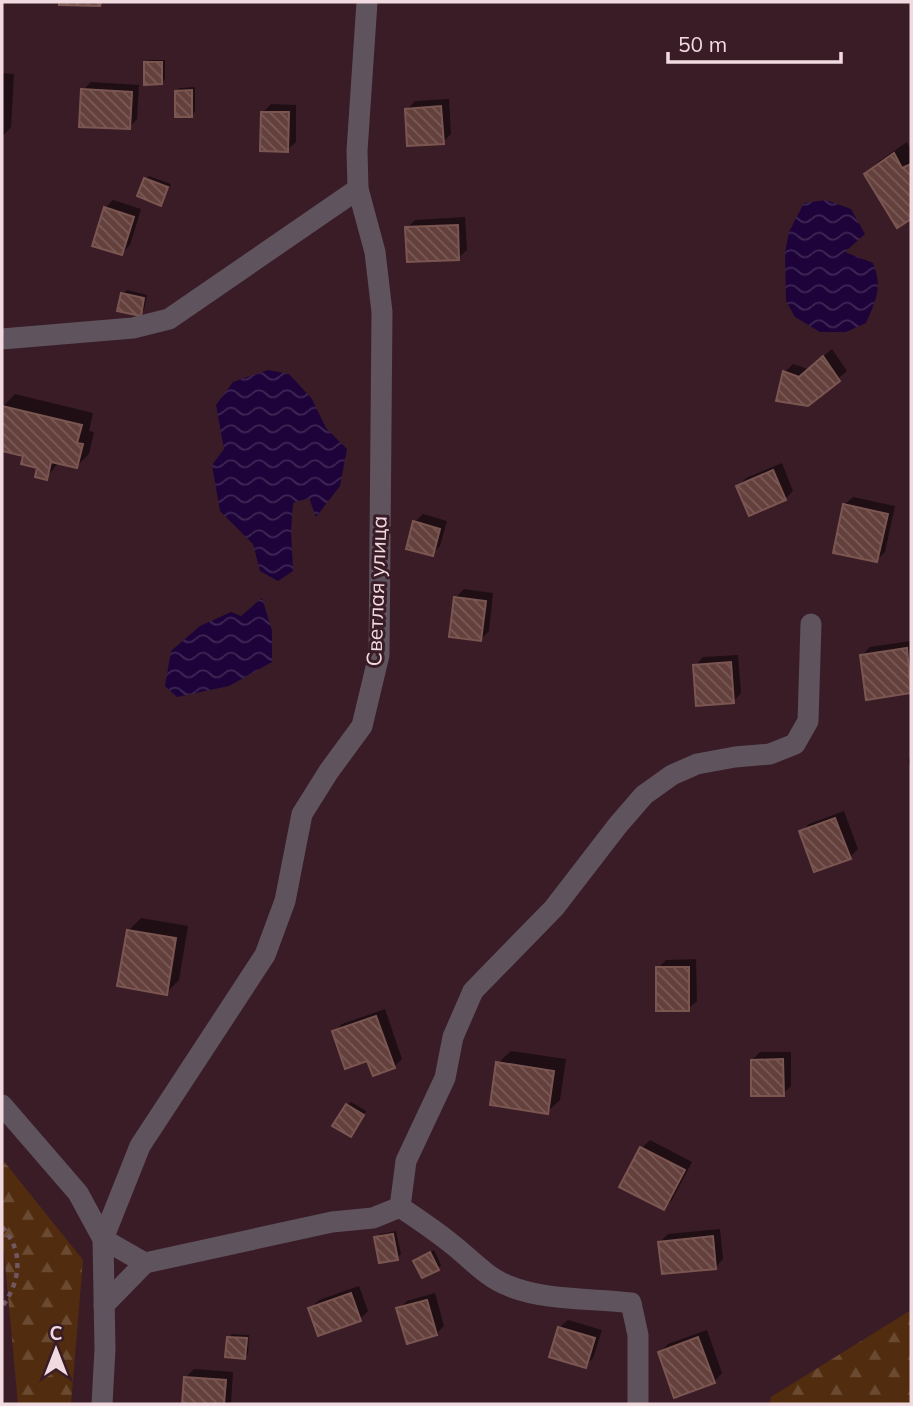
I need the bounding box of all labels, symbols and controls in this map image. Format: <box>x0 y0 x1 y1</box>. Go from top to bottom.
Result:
scale bar <box>668 21 841 65</box>
text: 50 m <box>678 31 727 57</box>
street label: Светлая улица <box>360 515 392 667</box>
north arrow <box>21 1315 91 1385</box>
text: С <box>49 1321 63 1345</box>

